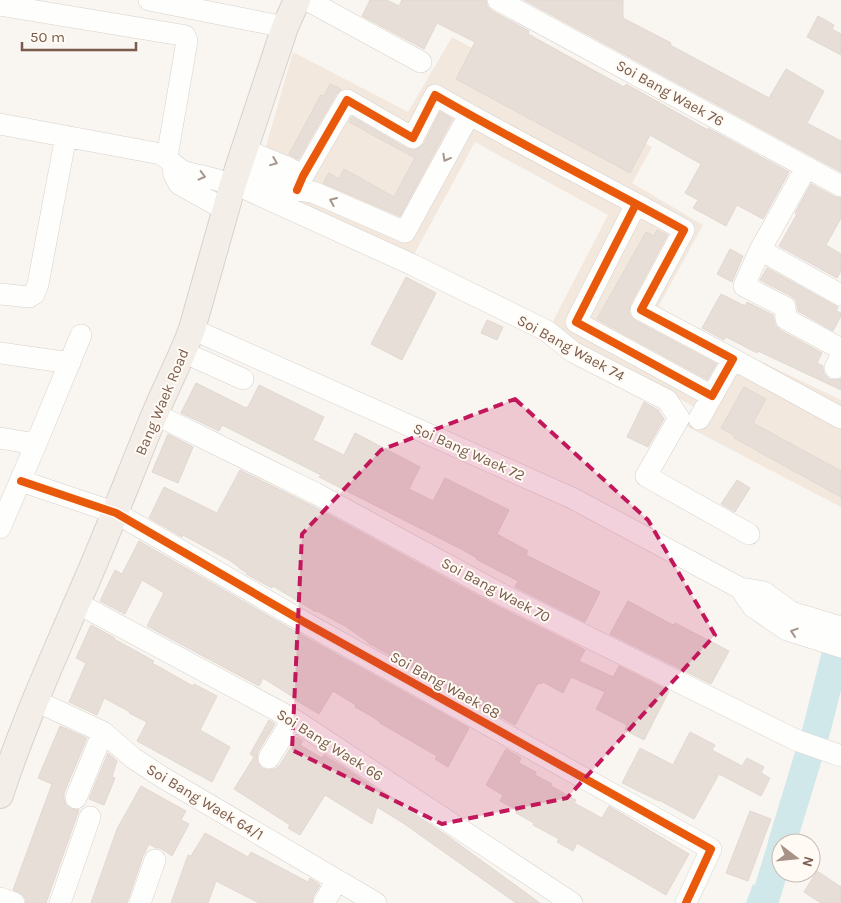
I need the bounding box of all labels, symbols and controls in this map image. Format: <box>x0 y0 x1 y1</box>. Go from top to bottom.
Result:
scale bar <box>22 20 136 52</box>
text: 50 m <box>30 28 65 46</box>
street label: Soi Bang Waek 76 <box>613 56 727 130</box>
one-way arrow <box>442 152 452 161</box>
one-way arrow <box>269 156 278 167</box>
one-way arrow <box>197 170 206 181</box>
one-way arrow <box>329 197 338 207</box>
street label: Soi Bang Waek 74 <box>514 311 629 385</box>
street label: Bang Waek Road <box>131 346 193 458</box>
street label: Soi Bang Waek 72 <box>410 419 528 485</box>
street label: Soi Bang Waek 70 <box>438 554 554 626</box>
one-way arrow <box>791 628 799 638</box>
street label: Soi Bang Waek 68 <box>387 647 503 723</box>
street label: Soi Bang Waek 66 <box>273 705 387 785</box>
street label: Soi Bang Waek 64/1 <box>143 760 267 844</box>
north arrow <box>771 833 821 883</box>
text: N <box>798 854 818 869</box>

